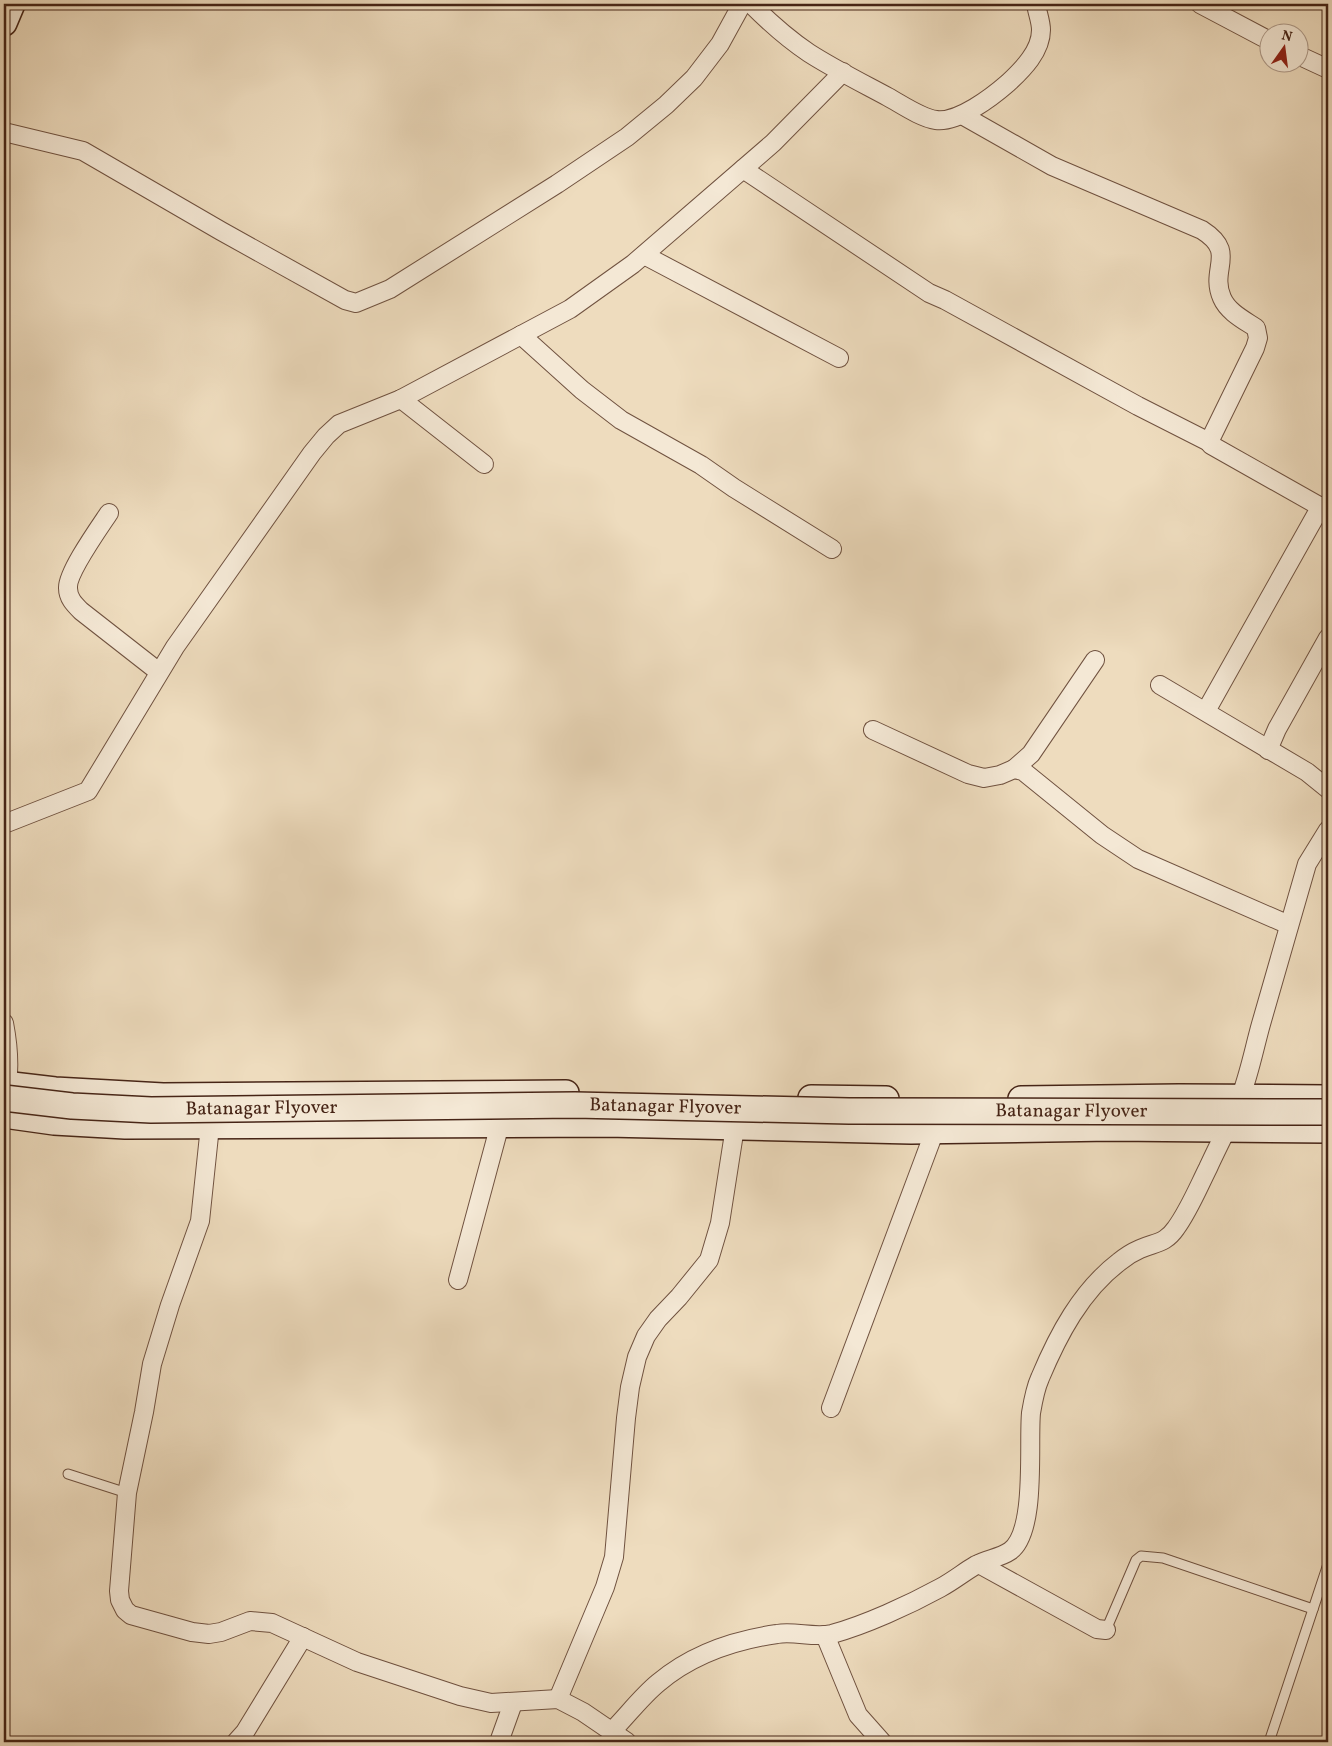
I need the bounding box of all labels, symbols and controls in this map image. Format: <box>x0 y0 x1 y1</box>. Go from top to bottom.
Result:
north arrow <box>1260 22 1310 72</box>
text: N <box>1280 26 1294 47</box>
street label: Batanagar Flyover <box>589 1092 742 1122</box>
street label: Batanagar Flyover <box>185 1095 338 1123</box>
street label: Batanagar Flyover <box>995 1098 1147 1125</box>

